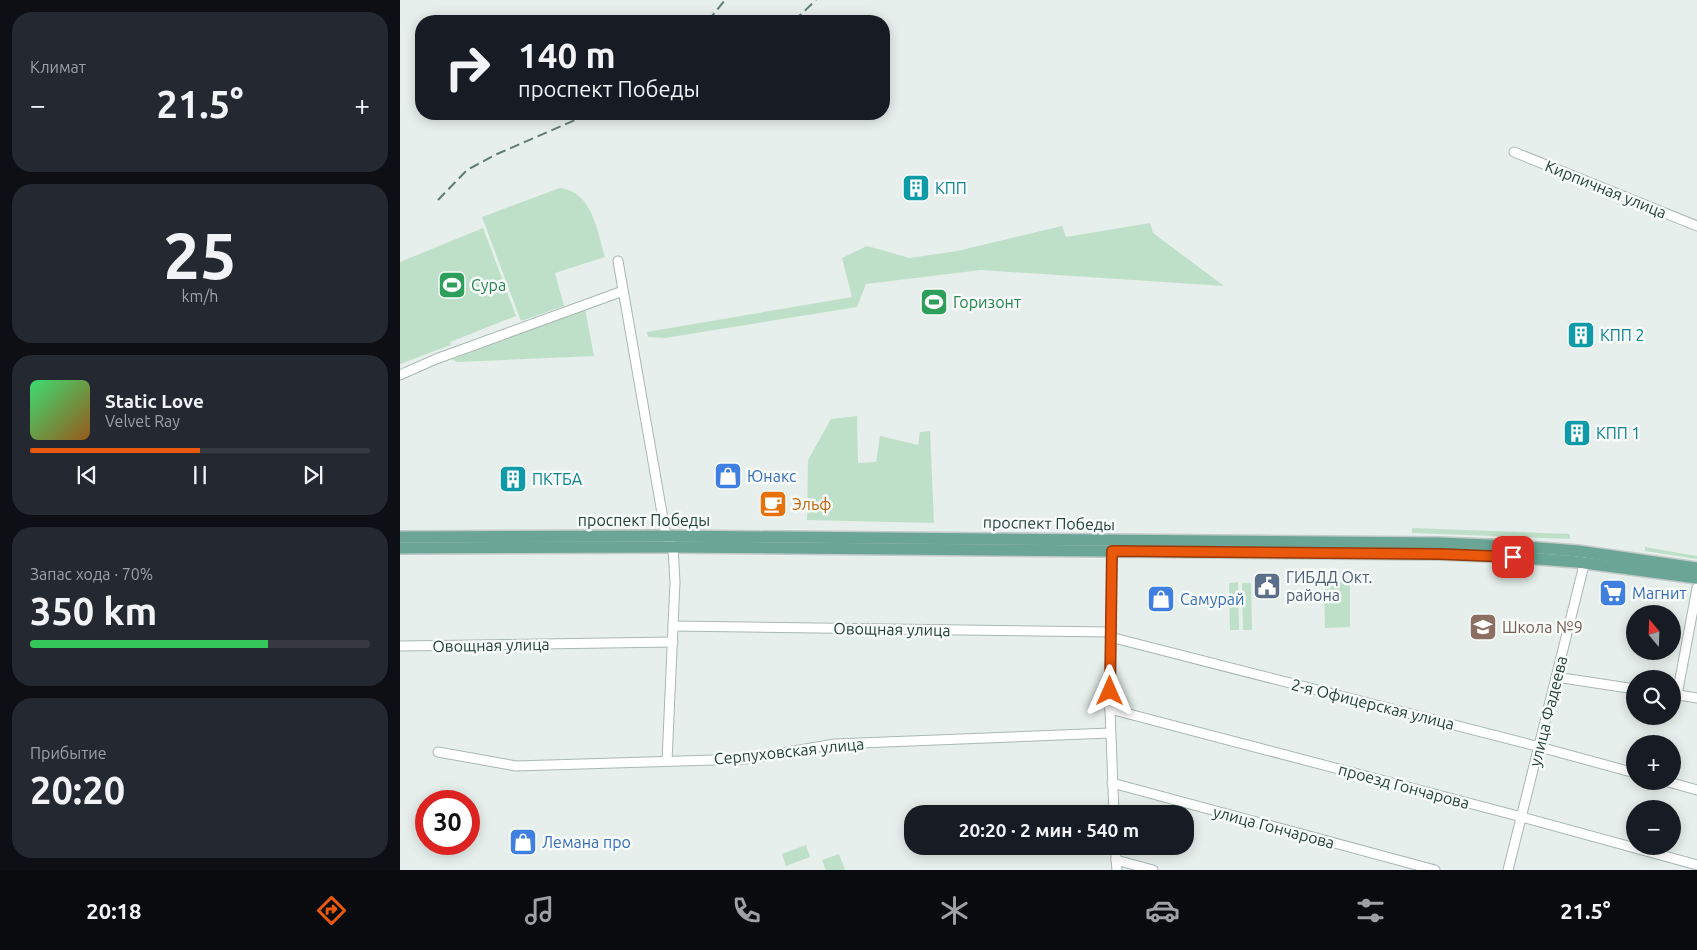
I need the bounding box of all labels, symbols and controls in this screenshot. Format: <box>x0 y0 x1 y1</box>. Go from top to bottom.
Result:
icon: right <box>435 35 500 100</box>
text: 140 m <box>518 35 616 75</box>
text: Климат <box>30 58 86 76</box>
text: проспект Победы <box>518 76 700 101</box>
text: 21.5° <box>156 83 244 125</box>
text: − <box>30 89 46 120</box>
text: + <box>354 89 370 120</box>
street label: Кирпичная улица <box>1543 156 1669 222</box>
building icon: КПП <box>901 173 931 203</box>
place label: КПП <box>935 179 967 197</box>
text: 25 <box>163 218 237 291</box>
sports icon: Сура <box>437 270 467 300</box>
place label: Сура <box>471 276 506 294</box>
text: km/h <box>182 287 218 305</box>
sports icon: Горизонт <box>919 287 949 317</box>
place label: Горизонт <box>953 293 1021 311</box>
building icon: КПП 2 <box>1566 320 1596 350</box>
place label: КПП 2 <box>1600 326 1645 344</box>
text: Static Love <box>105 390 204 412</box>
text: Velvet Ray <box>105 412 180 430</box>
building icon: КПП 1 <box>1562 418 1592 448</box>
place label: КПП 1 <box>1596 424 1641 442</box>
icon: previous <box>73 461 101 489</box>
icon: pause <box>186 461 214 489</box>
icon: next <box>299 461 327 489</box>
shop icon: Юнакс <box>713 461 743 491</box>
building icon: ПКТБА <box>498 464 528 494</box>
place label: Юнакс <box>747 467 797 485</box>
place label: ПКТБА <box>532 470 583 488</box>
cafe icon: Эльф <box>758 489 788 519</box>
place label: Эльф <box>792 495 831 513</box>
street label: проспект Победы <box>578 511 710 529</box>
street label: проспект Победы <box>983 513 1115 533</box>
pin <box>1492 536 1534 578</box>
icon: arrive <box>1499 543 1527 571</box>
text: Запас хода · 70% <box>30 565 153 583</box>
place label: ГИБДД Окт. района <box>1286 568 1373 604</box>
public building icon: ГИБДД Окт. района <box>1252 571 1282 601</box>
supermarket icon: Магнит <box>1598 578 1628 608</box>
shop icon: Самурай <box>1146 584 1176 614</box>
place label: Магнит <box>1632 584 1687 602</box>
text: 350 km <box>30 590 157 632</box>
place label: Самурай <box>1180 590 1244 608</box>
north arrow <box>1626 605 1681 660</box>
map controls <box>1626 605 1681 855</box>
school or university icon: Школа №9 <box>1468 612 1498 642</box>
place label: Школа №9 <box>1502 618 1583 636</box>
street label: Овощная улица <box>833 619 951 639</box>
street label: Овощная улица <box>432 635 550 655</box>
street label: улица Фадеева <box>1526 654 1570 768</box>
position arrow <box>1083 664 1135 716</box>
button: search <box>1626 670 1681 725</box>
street label: 2-я Офицерская улица <box>1290 675 1456 733</box>
street label: Серпуховская улица <box>713 734 865 768</box>
button: + <box>1626 735 1681 790</box>
text: Прибытие <box>30 744 107 762</box>
street label: проезд Гончарова <box>1337 760 1471 812</box>
text: 20:20 <box>30 769 125 811</box>
speed limit sign: 30 <box>415 790 480 855</box>
button: − <box>1626 800 1681 855</box>
street label: улица Гончарова <box>1211 802 1337 852</box>
text: 20:20 · 2 мин · 540 m <box>959 819 1139 841</box>
shop icon: Лемана про <box>508 827 538 857</box>
place label: Лемана про <box>542 833 631 851</box>
icon: directions <box>314 893 349 928</box>
icon: music <box>522 893 557 928</box>
icon: phone <box>729 893 764 928</box>
icon: climate <box>937 893 972 928</box>
icon: car <box>1145 893 1180 928</box>
icon: filters <box>1353 893 1388 928</box>
text: 20:18 <box>86 898 141 923</box>
text: 21.5° <box>1560 898 1611 923</box>

